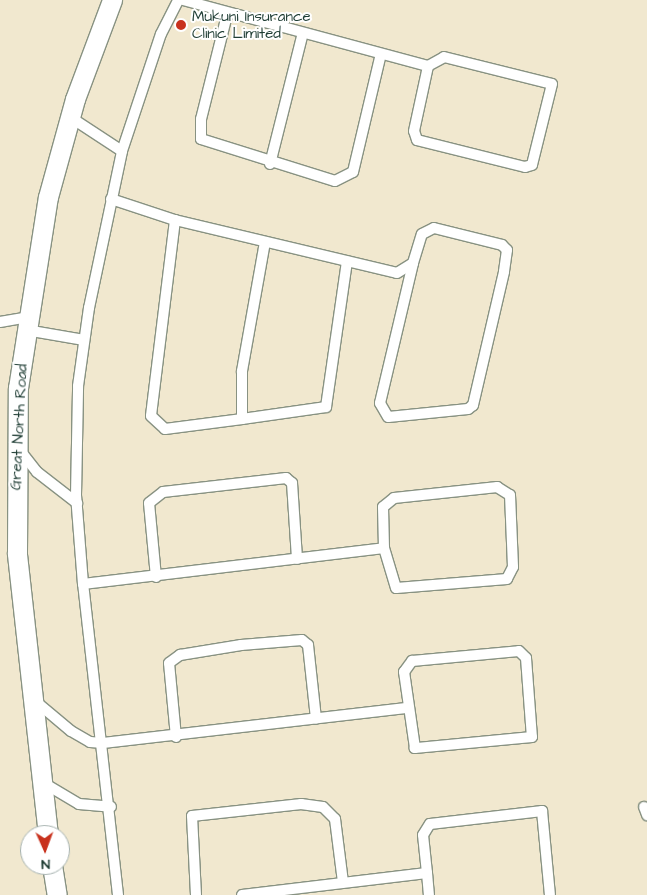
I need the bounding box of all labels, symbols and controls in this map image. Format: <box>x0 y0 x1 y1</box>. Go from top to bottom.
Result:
place label: Mukuni Insurance Clinic Limited <box>192 7 311 42</box>
marker: Mukuni Insurance Clinic Limited <box>174 18 188 32</box>
street label: Great North Road <box>7 363 31 491</box>
north arrow <box>20 825 70 875</box>
text: N <box>41 854 50 874</box>

